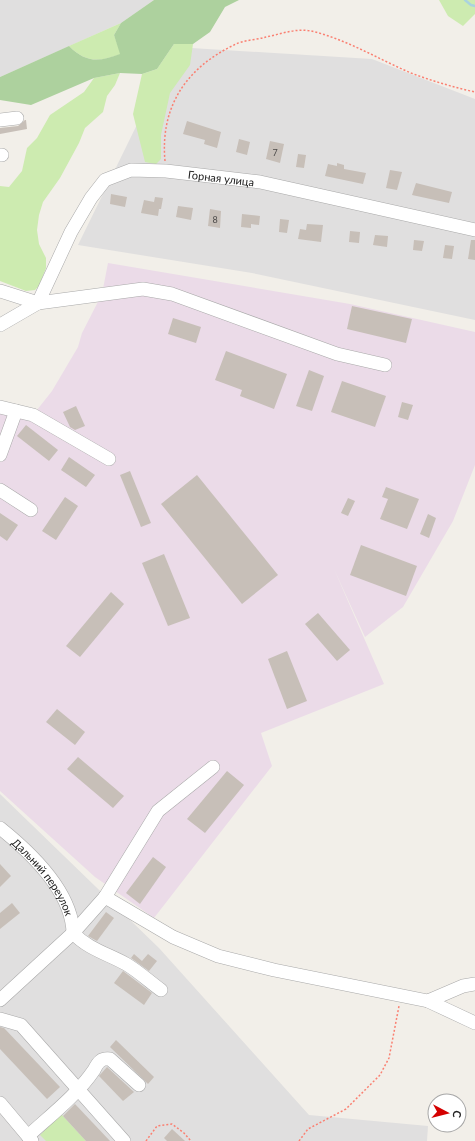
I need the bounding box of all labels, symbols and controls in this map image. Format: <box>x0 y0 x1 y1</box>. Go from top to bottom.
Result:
house number: 7 <box>272 147 278 158</box>
street label: Горная улица <box>187 167 255 188</box>
house number: 8 <box>212 214 218 225</box>
street label: Дальний переулок <box>10 835 76 918</box>
north arrow <box>427 1093 467 1133</box>
text: С <box>450 1110 464 1119</box>

